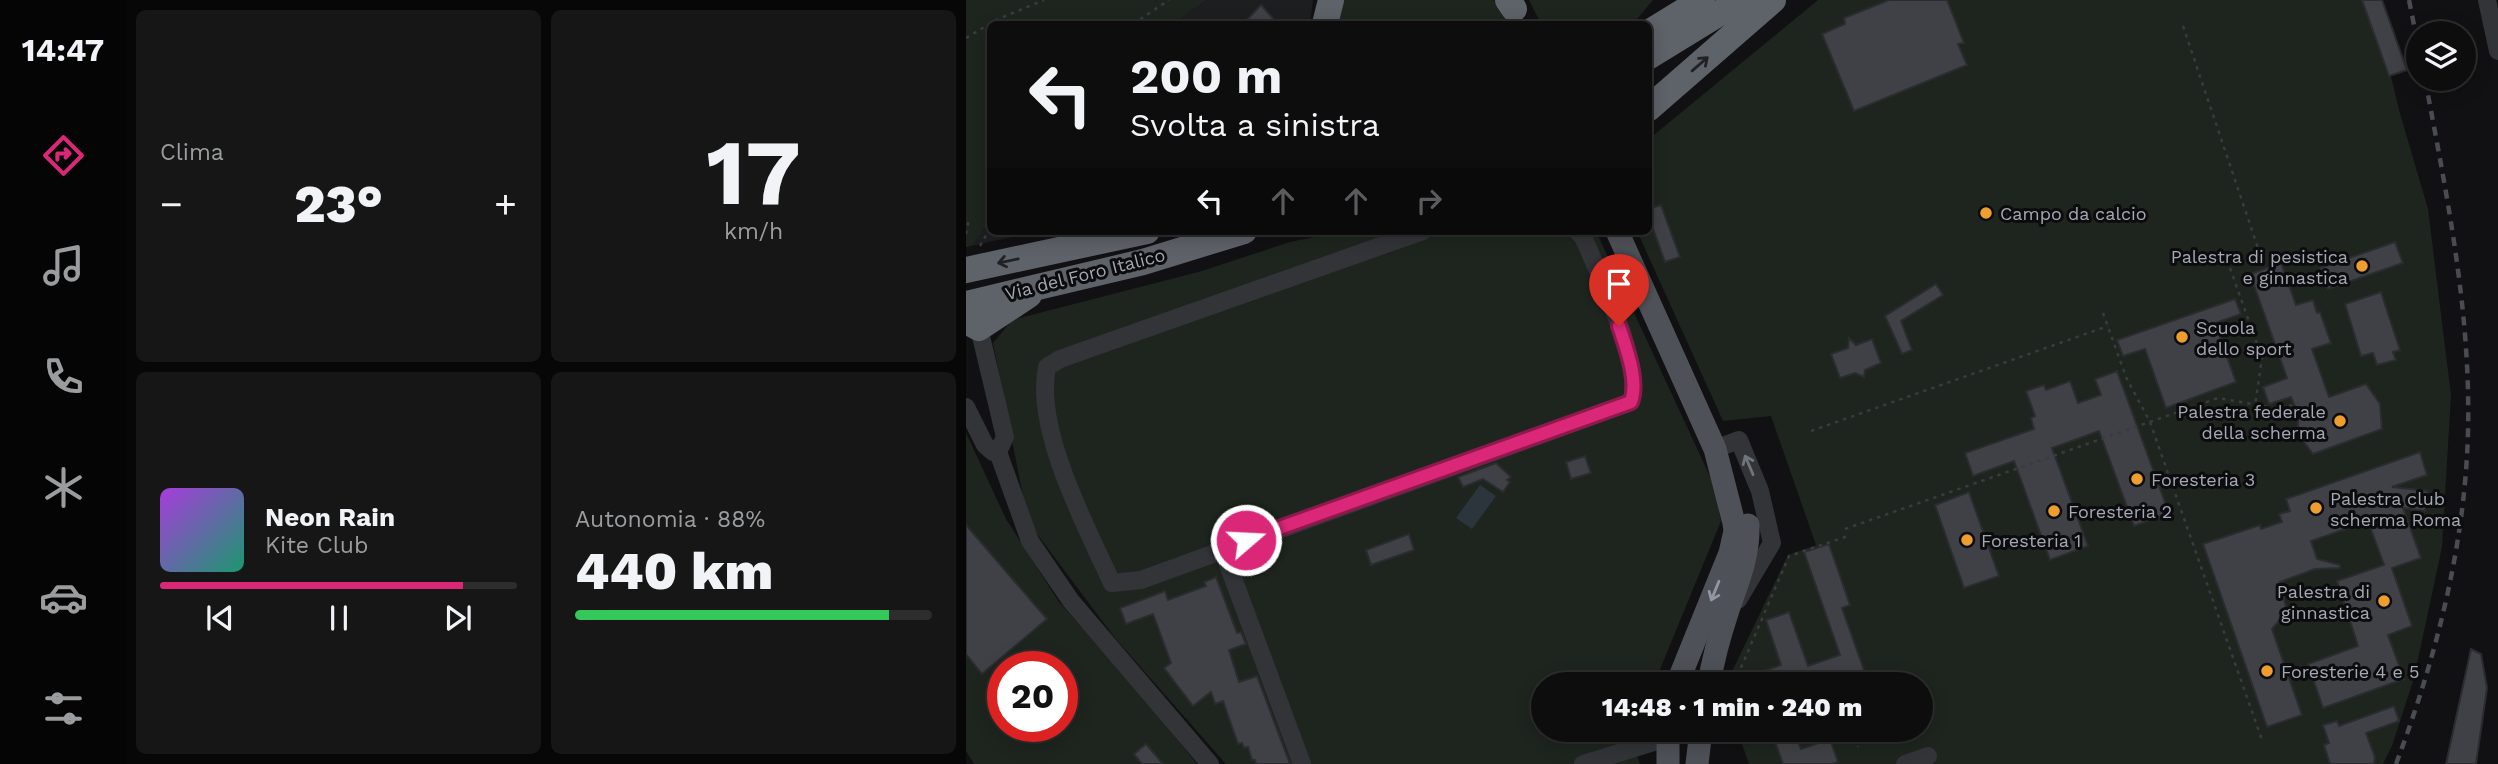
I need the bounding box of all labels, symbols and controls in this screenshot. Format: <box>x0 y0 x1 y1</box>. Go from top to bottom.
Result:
map controls <box>2406 21 2476 91</box>
button: layers <box>2406 21 2476 91</box>
text: 14:47 <box>22 31 104 69</box>
text: 200 m <box>1130 47 1282 105</box>
icon: left <box>1015 49 1106 140</box>
one-way arrow <box>1691 56 1709 72</box>
text: Svolta a sinistra <box>1130 106 1380 144</box>
text: 17 <box>706 119 801 226</box>
icon: directions <box>39 131 88 180</box>
text: Clima <box>160 139 224 166</box>
text: 23° <box>294 174 383 235</box>
text: − <box>160 182 183 226</box>
text: + <box>494 182 517 226</box>
icon: left <box>1191 182 1229 220</box>
icon: ahead <box>1264 182 1302 220</box>
icon: ahead <box>1337 182 1375 220</box>
icon: right <box>1410 182 1448 220</box>
place label: Campo da calcio <box>2000 203 2147 224</box>
marker: Campo da calcio <box>1978 205 1994 221</box>
text: km/h <box>724 218 783 245</box>
icon: music <box>39 241 88 290</box>
street label: Via del Foro Italico <box>1003 244 1167 304</box>
place label: Palestra di pesistica e ginnastica <box>2171 246 2348 288</box>
one-way arrow <box>997 254 1020 268</box>
pin <box>1589 254 1649 326</box>
marker: Palestra di pesistica e ginnastica <box>2354 258 2370 274</box>
icon: arrive <box>1600 265 1638 303</box>
place label: Scuola dello sport <box>2196 317 2292 359</box>
marker: Scuola dello sport <box>2174 329 2190 345</box>
icon: phone <box>39 352 88 401</box>
place label: Palestra federale della scherma <box>2177 401 2326 443</box>
marker: Palestra federale della scherma <box>2332 413 2348 429</box>
one-way arrow <box>1742 455 1755 476</box>
icon: climate <box>39 463 88 512</box>
place label: Foresteria 3 <box>2151 469 2255 490</box>
marker: Foresteria 3 <box>2129 471 2145 487</box>
place label: Palestra club scherma Roma <box>2330 488 2461 530</box>
marker: Palestra club scherma Roma <box>2308 500 2324 516</box>
place label: Foresteria 2 <box>2068 501 2172 522</box>
text: Neon Rain <box>265 502 395 532</box>
position arrow <box>1209 503 1283 577</box>
marker: Foresteria 2 <box>2046 503 2062 519</box>
text: Autonomia · 88% <box>575 506 765 533</box>
place label: Foresteria 1 <box>1981 530 2081 551</box>
text: Kite Club <box>265 532 368 559</box>
marker: Foresteria 1 <box>1959 532 1975 548</box>
text: 440 km <box>575 541 773 602</box>
icon: car <box>39 573 88 622</box>
one-way arrow <box>1708 580 1721 602</box>
place label: Palestra di ginnastica <box>2277 581 2370 623</box>
marker: Palestra di ginnastica <box>2376 593 2392 609</box>
icon: previous <box>201 599 239 637</box>
icon: pause <box>320 599 358 637</box>
icon: next <box>439 599 477 637</box>
speed limit sign: 20 <box>987 651 1078 742</box>
place label: Foresterie 4 e 5 <box>2281 661 2419 682</box>
marker: Foresterie 4 e 5 <box>2259 663 2275 679</box>
icon: filters <box>39 684 88 733</box>
text: 14:48 · 1 min · 240 m <box>1602 692 1862 722</box>

